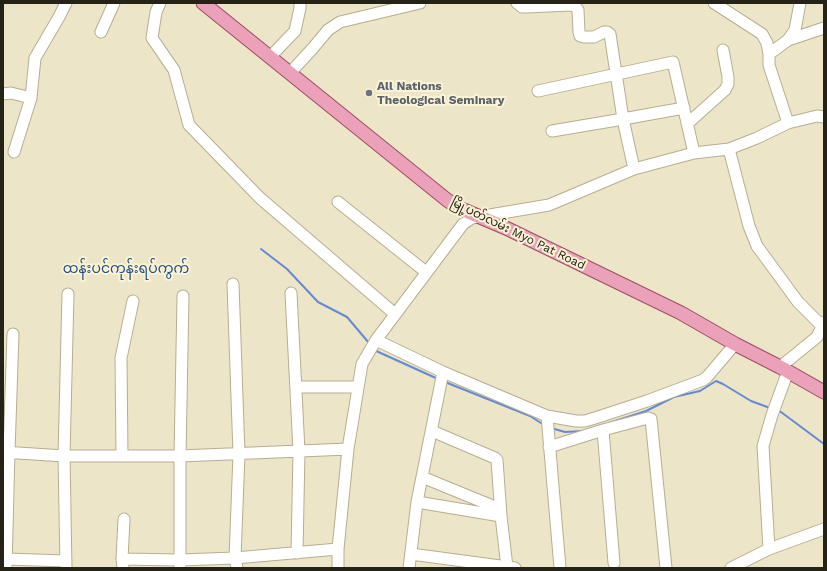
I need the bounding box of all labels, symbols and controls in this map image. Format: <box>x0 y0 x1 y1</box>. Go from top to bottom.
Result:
place label: All Nations Theological Seminary <box>377 79 504 107</box>
marker: All Nations Theological Seminary <box>364 88 374 98</box>
street label: မြို့ပတ်လမ်း Myo Pat Road <box>448 195 588 273</box>
district label: ထန်းပင်ကုန်းရပ်ကွက် <box>63 261 189 277</box>

